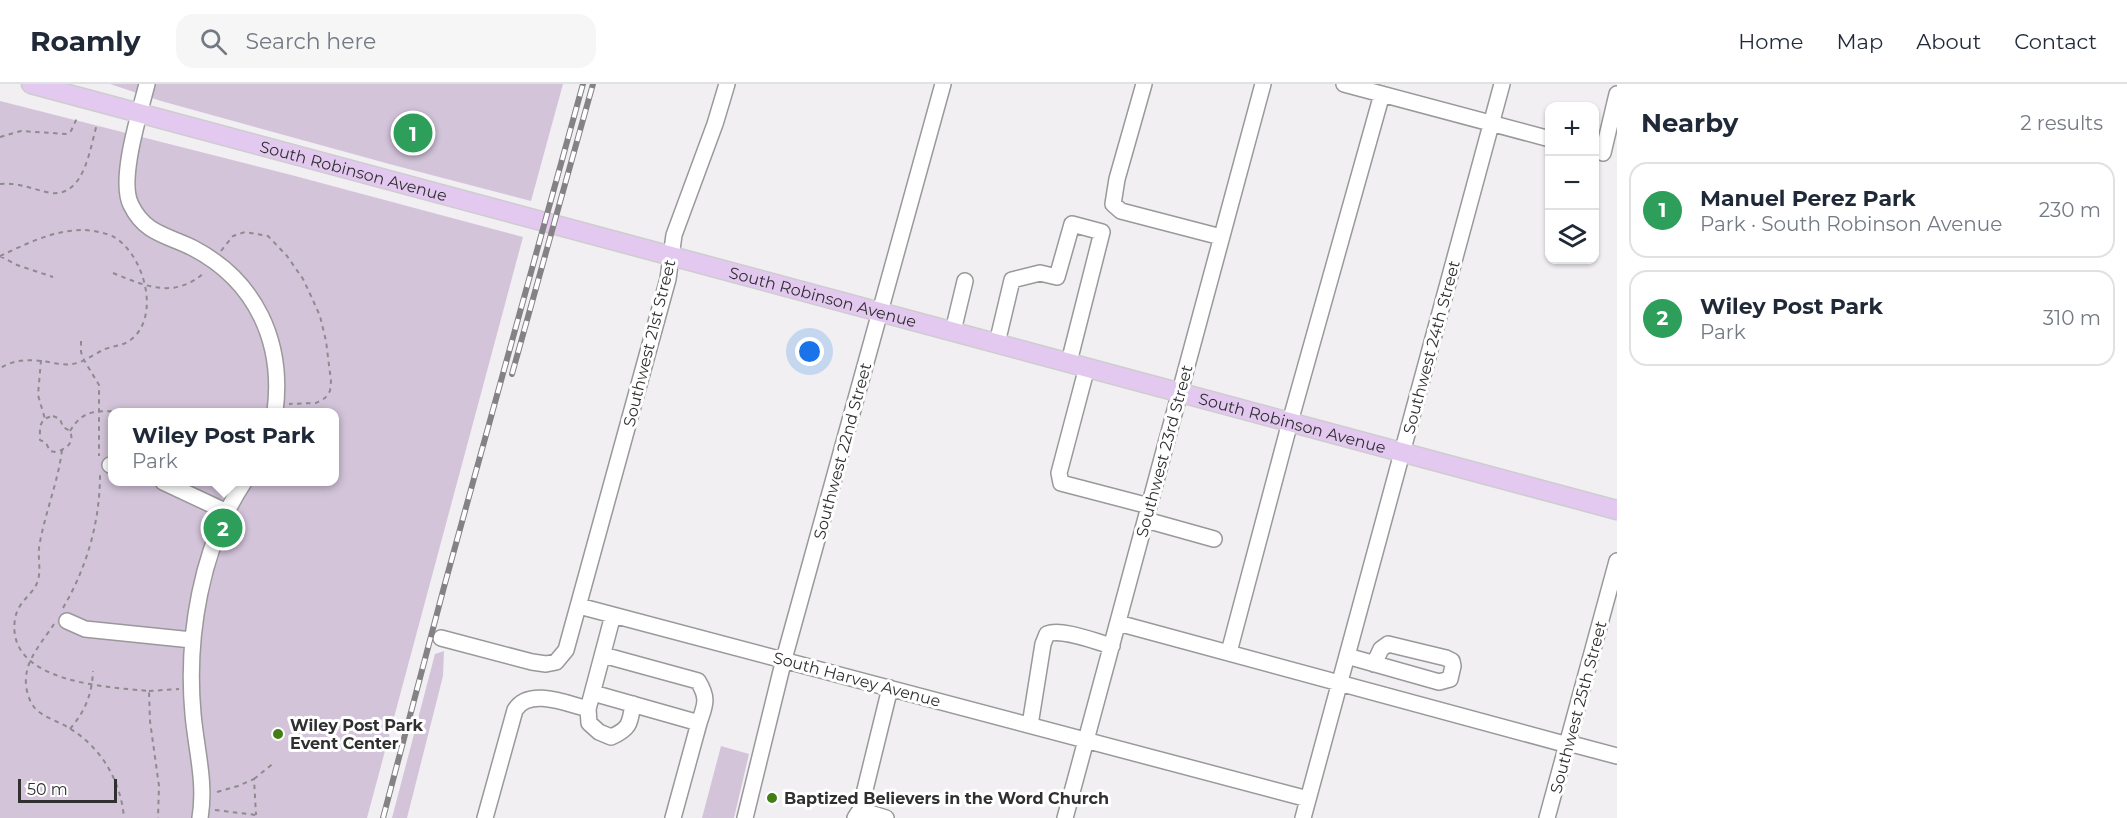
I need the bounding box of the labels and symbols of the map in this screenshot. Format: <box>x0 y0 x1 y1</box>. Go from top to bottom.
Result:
pin: 1 <box>394 110 432 156</box>
street label: South Robinson Avenue <box>258 137 449 205</box>
street label: Southwest 21st Street <box>620 257 680 429</box>
street label: Southwest 24th Street <box>1399 258 1464 436</box>
street label: South Robinson Avenue <box>727 263 919 331</box>
your location <box>795 337 824 366</box>
street label: Southwest 22nd Street <box>810 360 875 542</box>
street label: Southwest 23rd Street <box>1132 362 1197 539</box>
street label: South Robinson Avenue <box>1196 389 1388 457</box>
pin: 2 <box>204 506 242 550</box>
street label: Southwest 25th Street <box>1546 618 1611 795</box>
street label: South Harvey Avenue <box>771 648 943 711</box>
place label: Wiley Post Park Event Center <box>290 716 424 753</box>
marker: Wiley Post Park Event Center <box>271 727 285 741</box>
scale bar <box>18 776 117 804</box>
place label: Baptized Believers in the Word Church <box>784 789 1109 808</box>
marker: Baptized Believers in the Word Church <box>765 791 779 805</box>

